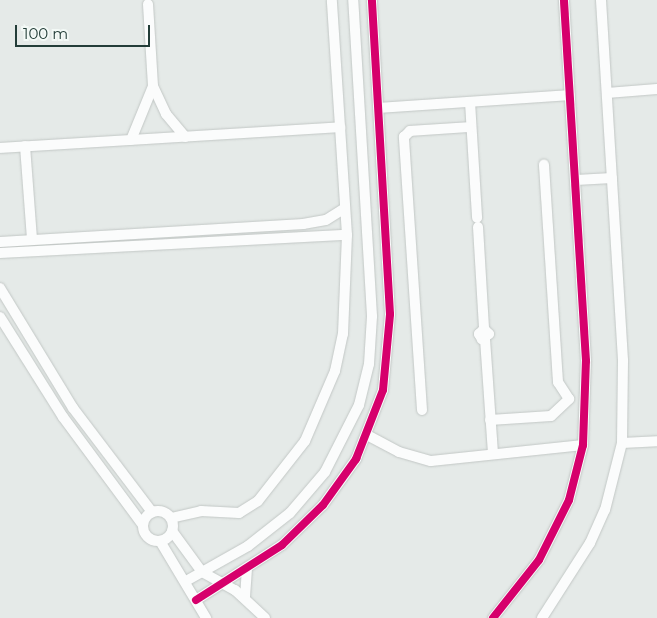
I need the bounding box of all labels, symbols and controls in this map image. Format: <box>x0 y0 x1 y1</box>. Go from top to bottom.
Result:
scale bar <box>18 15 152 47</box>
text: 100 m <box>23 24 68 43</box>

